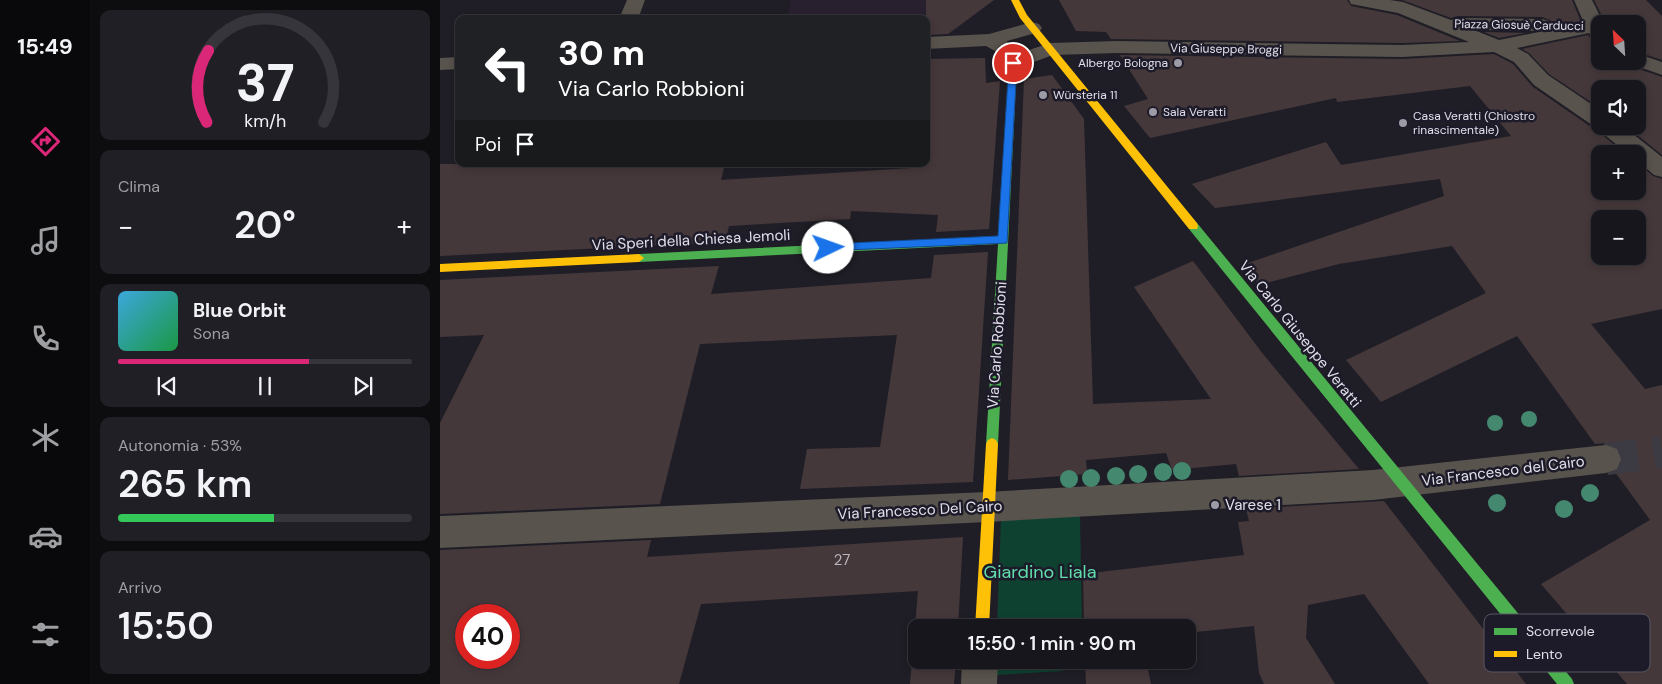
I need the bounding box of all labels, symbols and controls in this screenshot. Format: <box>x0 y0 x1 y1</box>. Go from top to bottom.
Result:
north arrow <box>1591 15 1646 70</box>
map controls <box>1591 15 1646 265</box>
street label: Piazza Giosuè Carducci <box>1454 16 1584 34</box>
text: 30 m <box>558 30 645 76</box>
text: 15:49 <box>17 32 73 61</box>
icon: left <box>475 35 540 100</box>
street label: Via Giuseppe Broggi <box>1170 40 1282 58</box>
pin <box>992 42 1034 84</box>
text: 37 <box>236 49 294 117</box>
icon: arrive <box>999 49 1027 77</box>
place label: Albergo Bologna <box>1078 55 1168 71</box>
marker: Albergo Bologna <box>1172 57 1184 69</box>
text: Via Carlo Robbioni <box>558 74 745 103</box>
button: sound <box>1591 80 1646 135</box>
place label: Würsteria 11 <box>1053 87 1117 103</box>
marker: Würsteria 11 <box>1037 89 1049 101</box>
place label: Sala Veratti <box>1163 104 1226 120</box>
marker: Sala Veratti <box>1147 106 1159 118</box>
place label: Casa Veratti (Chiostro rinascimentale) <box>1413 108 1535 138</box>
text: km/h <box>244 109 286 133</box>
marker: Casa Veratti (Chiostro rinascimentale) <box>1397 117 1409 129</box>
icon: directions <box>28 124 63 159</box>
icon: arrive <box>511 130 539 158</box>
text: Poi <box>475 132 501 157</box>
button: + <box>1591 145 1646 200</box>
text: Clima <box>118 176 160 197</box>
text: 20° <box>234 200 296 250</box>
text: − <box>118 208 133 245</box>
text: + <box>397 208 412 245</box>
button: − <box>1591 210 1646 265</box>
position arrow <box>801 221 853 273</box>
icon: music <box>28 223 63 258</box>
street label: Via Speri della Chiesa Jemoli <box>591 225 791 255</box>
street label: Via Carlo Giuseppe Veratti <box>1234 256 1366 412</box>
street label: Via Carlo Robbioni <box>983 281 1011 409</box>
text: Blue Orbit <box>193 298 286 323</box>
icon: phone <box>28 321 63 356</box>
text: Sona <box>193 323 230 344</box>
icon: previous <box>153 372 181 400</box>
icon: pause <box>251 372 279 400</box>
icon: next <box>349 372 377 400</box>
icon: climate <box>28 420 63 455</box>
text: Autonomia · 53% <box>118 435 242 456</box>
street label: Via Francesco del Cairo <box>1420 451 1586 491</box>
text: 265 km <box>118 459 252 509</box>
place label: Varese 1 <box>1225 495 1281 515</box>
street label: Via Francesco Del Cairo <box>837 496 1003 524</box>
marker: Varese 1 <box>1209 499 1221 511</box>
icon: car <box>28 519 63 554</box>
house number: 27 <box>834 550 850 570</box>
park label: Giardino Liala <box>984 560 1096 584</box>
text: Arrivo <box>118 577 162 598</box>
text: 15:50 <box>118 601 214 651</box>
speed limit sign: 40 <box>455 604 520 669</box>
legend <box>1484 614 1650 672</box>
icon: filters <box>28 617 63 652</box>
text: Scorrevole <box>1526 622 1595 640</box>
text: 15:50 · 1 min · 90 m <box>968 631 1136 656</box>
text: Lento <box>1526 645 1563 663</box>

